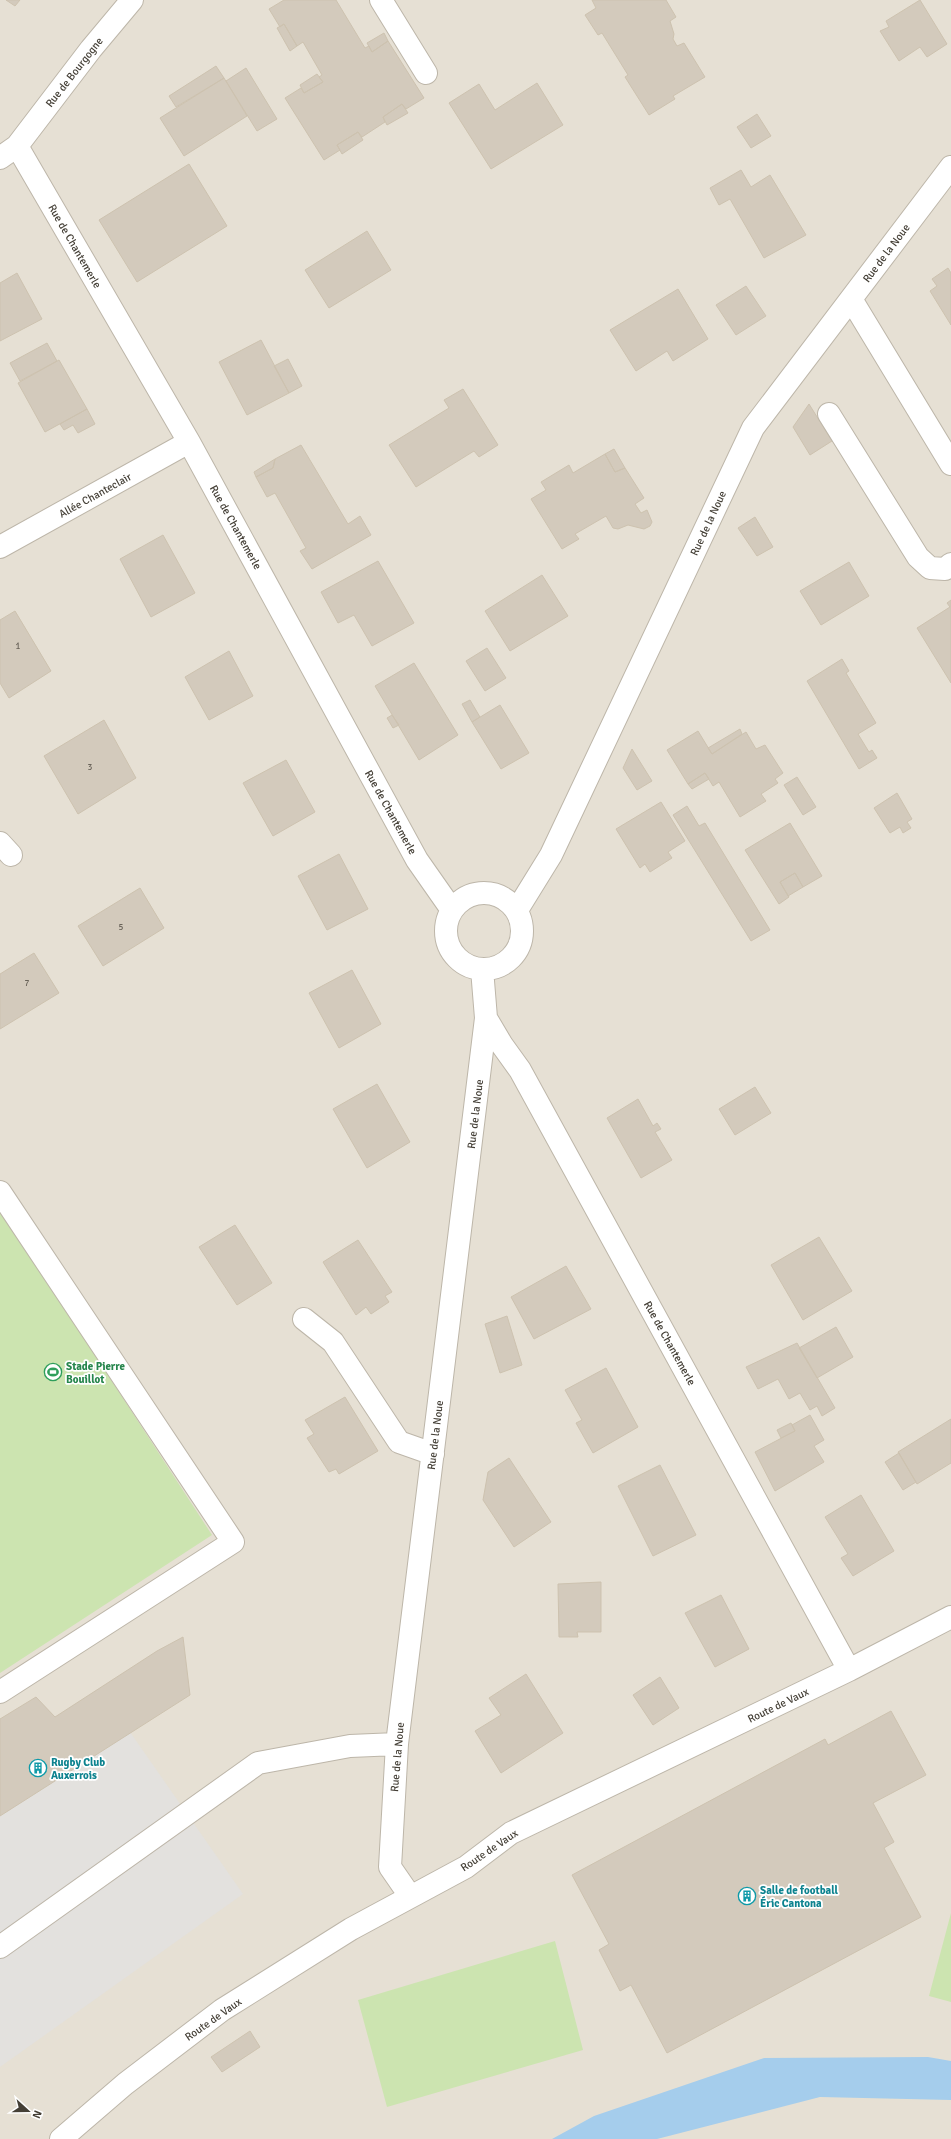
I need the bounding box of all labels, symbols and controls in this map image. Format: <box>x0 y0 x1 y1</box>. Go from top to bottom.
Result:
street label: Rue de Bourgogne <box>43 35 106 110</box>
street label: Rue de Chantemerle <box>45 202 104 290</box>
street label: Rue de la Noue <box>860 221 913 285</box>
street label: Allée Chanteclair <box>57 470 134 521</box>
street label: Rue de Chantemerle <box>207 483 264 572</box>
street label: Rue de la Noue <box>688 489 729 558</box>
house number: 1 <box>16 641 21 652</box>
house number: 3 <box>88 762 93 773</box>
street label: Rue de Chantemerle <box>362 768 419 857</box>
house number: 5 <box>119 922 124 933</box>
house number: 7 <box>25 978 30 989</box>
street label: Rue de la Noue <box>465 1079 486 1150</box>
street label: Rue de Chantemerle <box>641 1299 698 1388</box>
place label: Stade Pierre Bouillot <box>66 1360 125 1386</box>
sports icon: Stade Pierre Bouillot <box>43 1362 63 1382</box>
street label: Rue de la Noue <box>425 1400 446 1471</box>
street label: Route de Vaux <box>746 1685 811 1726</box>
street label: Rue de la Noue <box>388 1722 407 1792</box>
place label: Rugby Club Auxerrois <box>51 1756 105 1782</box>
building icon: Rugby Club Auxerrois <box>28 1758 48 1778</box>
street label: Route de Vaux <box>458 1827 520 1874</box>
place label: Salle de football Éric Cantona <box>760 1884 838 1910</box>
building icon: Salle de football Éric Cantona <box>737 1886 757 1906</box>
street label: Route de Vaux <box>182 1995 244 2044</box>
north arrow <box>8 2091 48 2131</box>
text: N <box>29 2109 44 2120</box>

